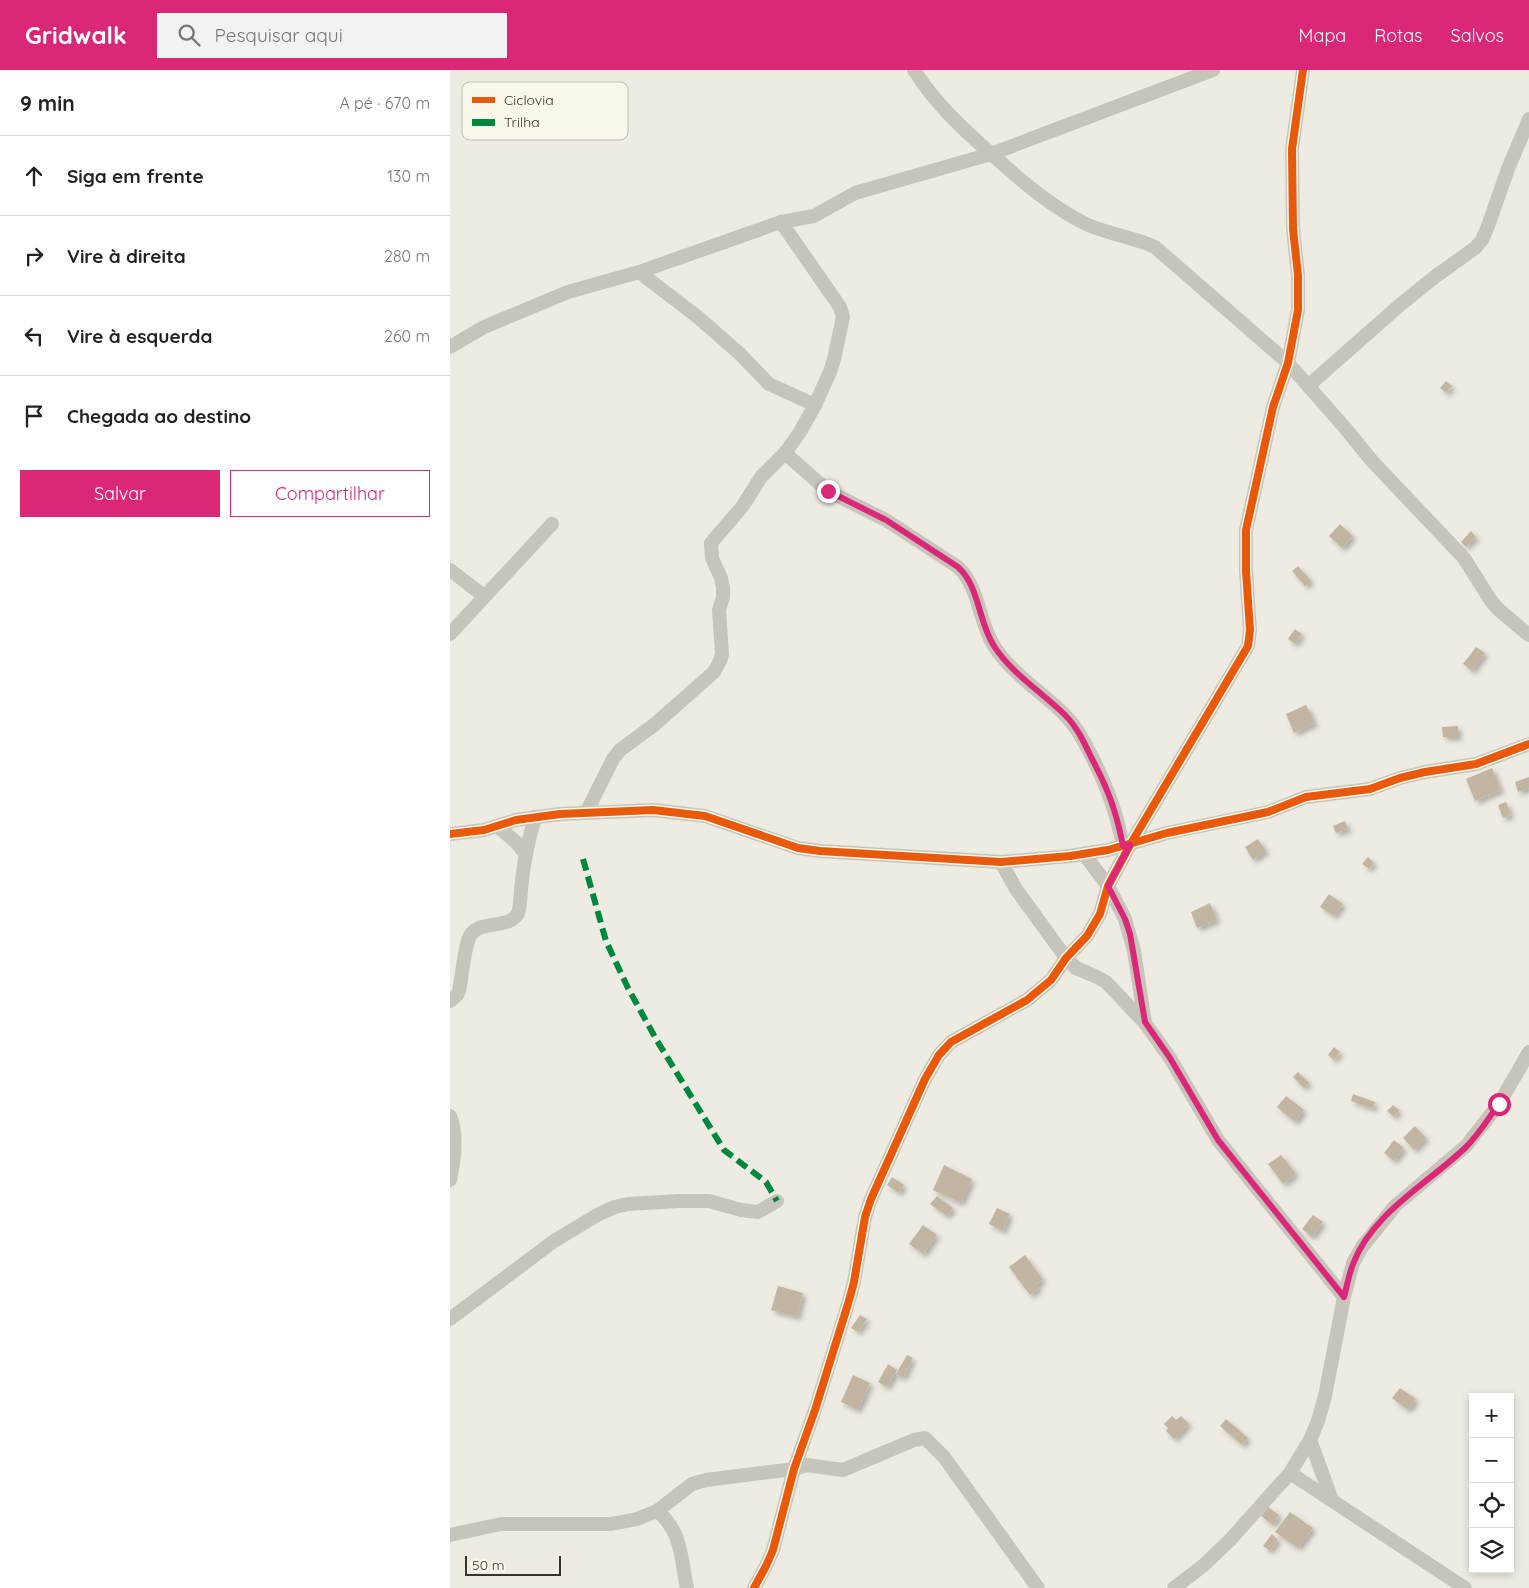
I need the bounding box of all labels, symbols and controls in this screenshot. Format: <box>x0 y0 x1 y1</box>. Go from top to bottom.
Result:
search box <box>157 13 507 58</box>
text: Gridwalk <box>25 20 127 50</box>
icon: search <box>175 21 203 49</box>
text: Pesquisar aqui <box>215 23 343 47</box>
text: Mapa <box>1299 24 1346 47</box>
text: Rotas <box>1374 24 1423 47</box>
text: Salvos <box>1451 24 1504 47</box>
legend <box>462 82 628 140</box>
text: 9 min <box>20 90 75 116</box>
text: Ciclovia <box>504 91 554 109</box>
text: A pé · 670 m <box>339 93 430 113</box>
text: Trilha <box>504 113 540 131</box>
icon: ahead <box>20 162 48 190</box>
text: Siga em frente <box>67 164 204 188</box>
text: 130 m <box>387 166 430 186</box>
icon: right <box>20 242 48 270</box>
text: Vire à direita <box>67 244 186 268</box>
text: 280 m <box>384 246 430 266</box>
icon: left <box>20 322 48 350</box>
text: Vire à esquerda <box>67 324 212 348</box>
text: 260 m <box>384 326 430 346</box>
icon: arrive <box>20 402 48 430</box>
text: Chegada ao destino <box>67 404 251 428</box>
button: Salvar <box>20 470 220 517</box>
button: Compartilhar <box>230 470 430 517</box>
route end <box>817 480 840 503</box>
route start <box>1488 1093 1511 1116</box>
map controls <box>1469 1393 1514 1573</box>
button: + <box>1469 1393 1514 1438</box>
button: − <box>1469 1438 1514 1483</box>
button: locate <box>1469 1483 1514 1528</box>
button: layers <box>1469 1528 1514 1573</box>
scale bar <box>465 1553 561 1576</box>
text: 50 m <box>472 1556 505 1574</box>

